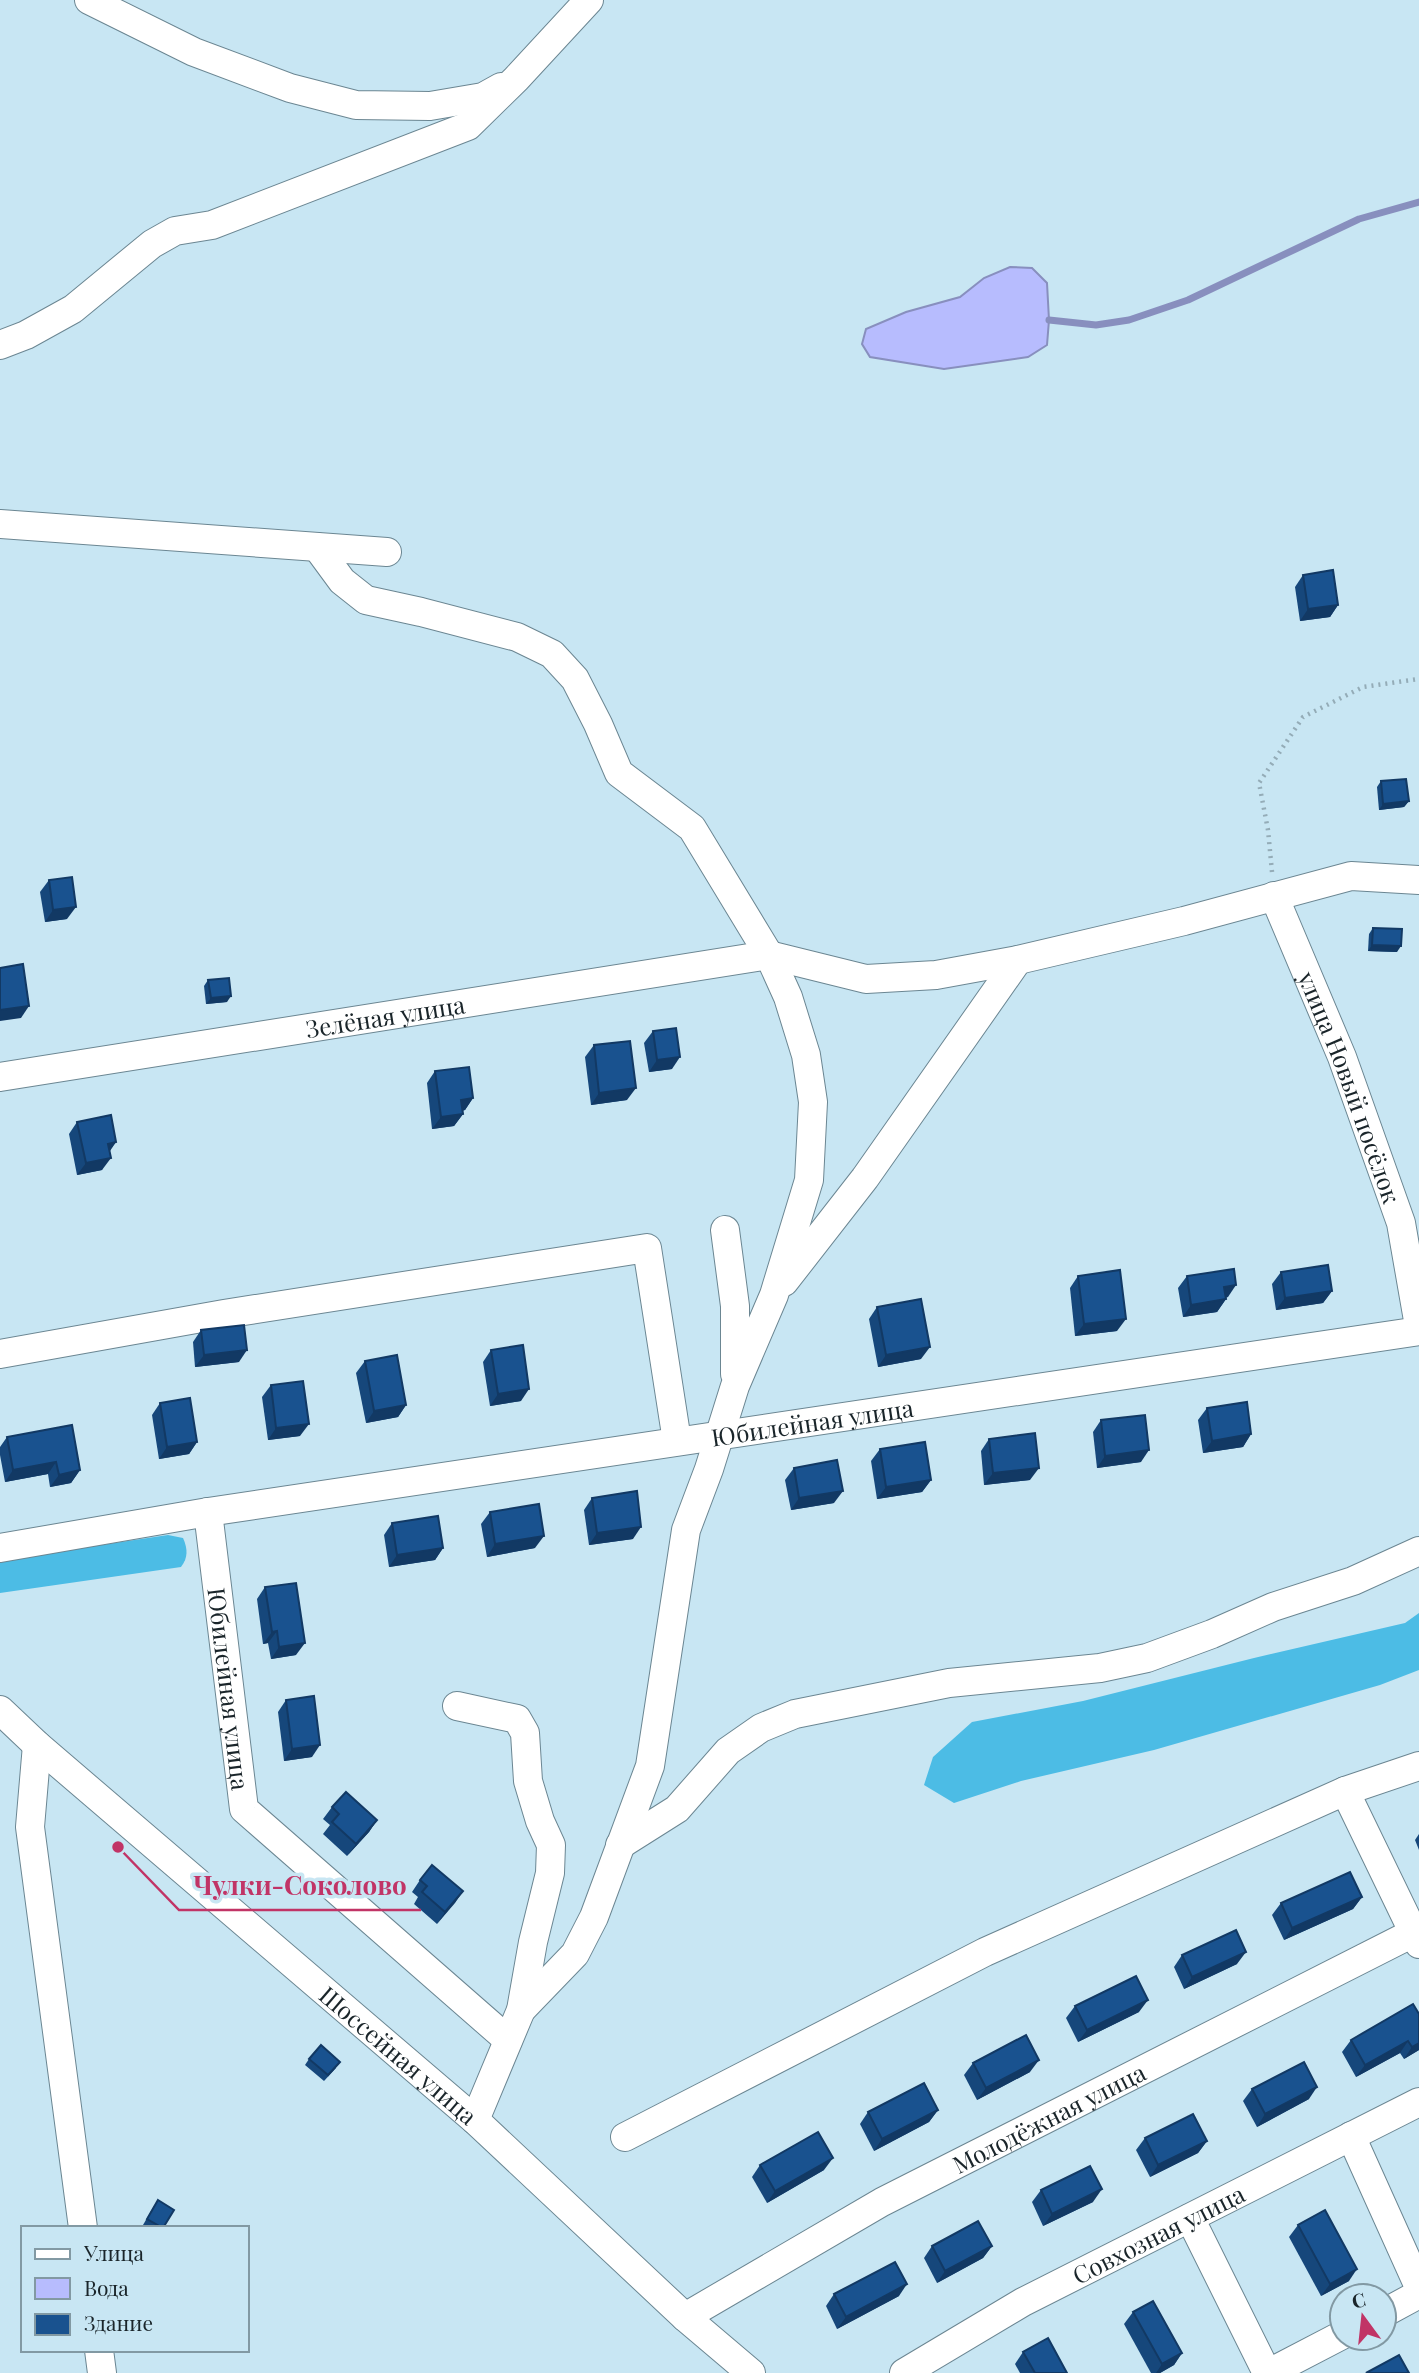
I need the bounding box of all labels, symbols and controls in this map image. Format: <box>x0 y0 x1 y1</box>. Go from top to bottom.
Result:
street label: улица Новый посёлок <box>1291 966 1409 1208</box>
street label: Зелёная улица <box>303 987 467 1044</box>
street label: Юбилейная улица <box>709 1391 915 1453</box>
street label: Юбилейная улица <box>201 1586 258 1792</box>
callout: Чулки-Соколово <box>179 1863 421 1910</box>
text: Чулки-Соколово <box>193 1867 407 1902</box>
street label: Шоссейная улица <box>313 1978 484 2131</box>
street label: Молодёжная улица <box>947 2055 1151 2180</box>
street label: Совхозная улица <box>1067 2177 1250 2291</box>
legend <box>21 2226 248 2352</box>
text: Улица <box>83 2238 145 2266</box>
text: Вода <box>84 2273 129 2301</box>
north arrow <box>1328 2282 1398 2352</box>
text: С <box>1349 2285 1368 2314</box>
text: Здание <box>84 2308 153 2336</box>

